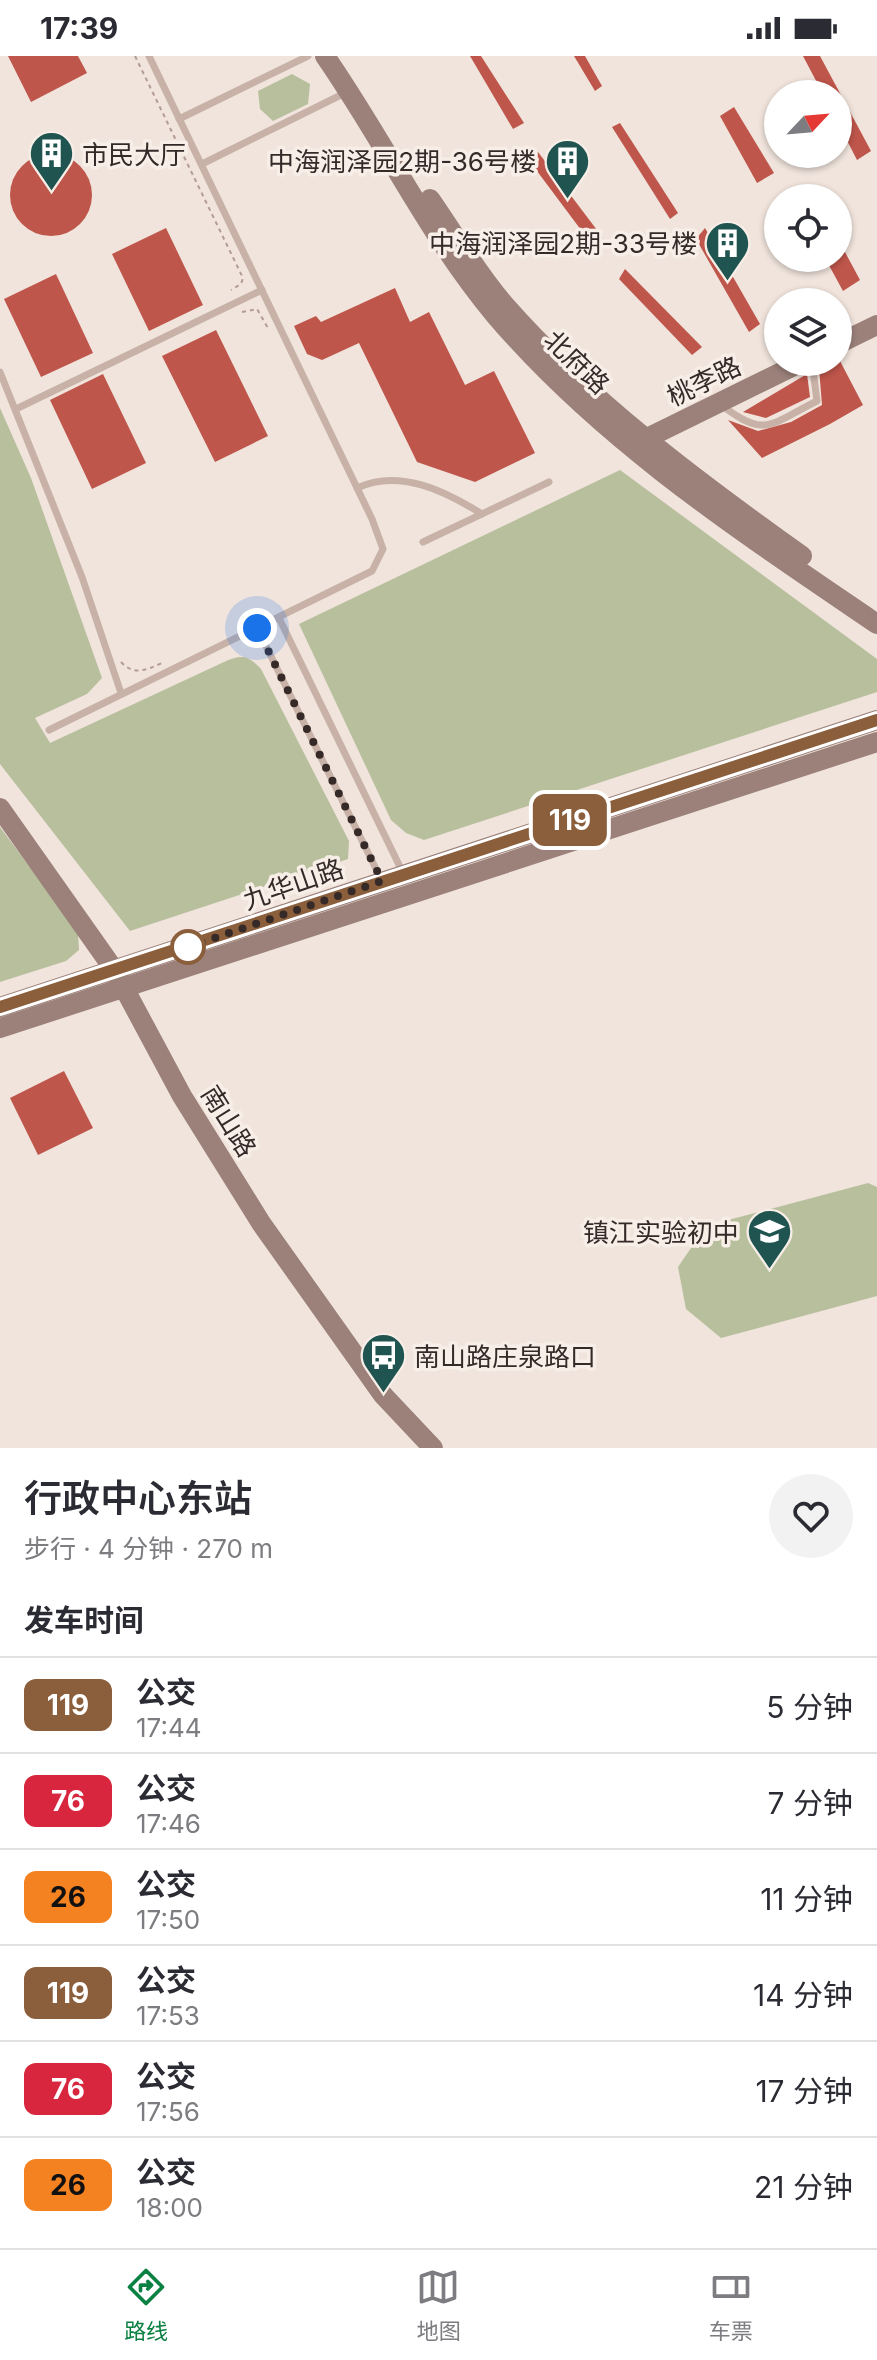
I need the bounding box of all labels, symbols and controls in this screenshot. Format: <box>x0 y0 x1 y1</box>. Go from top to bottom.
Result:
text: 17:39 <box>40 10 118 46</box>
north arrow <box>764 80 852 168</box>
map controls <box>764 80 852 376</box>
building icon: 市民大厅 <box>27 130 75 193</box>
building icon: 中海润泽园2期-36号楼 <box>543 137 591 200</box>
place label: 市民大厅 <box>82 139 186 170</box>
place label: 中海润泽园2期-36号楼 <box>268 146 536 177</box>
button: locate <box>764 184 852 272</box>
building icon: 中海润泽园2期-33号楼 <box>704 219 752 282</box>
place label: 中海润泽园2期-33号楼 <box>429 228 697 259</box>
button: layers <box>764 288 852 376</box>
street label: 北府路 <box>538 324 616 400</box>
street label: 桃李路 <box>662 350 746 412</box>
your location <box>237 608 277 648</box>
line badge: 119 <box>524 794 616 846</box>
text: 119 <box>549 803 591 837</box>
street label: 九华山路 <box>239 852 347 916</box>
unlabelled marker <box>171 930 205 964</box>
street label: 南山路 <box>195 1080 263 1162</box>
school or university icon: 镇江实验初中 <box>746 1208 794 1271</box>
place label: 镇江实验初中 <box>583 1217 739 1248</box>
bus stop icon: 南山路庄泉路口 <box>359 1332 407 1395</box>
place label: 南山路庄泉路口 <box>414 1341 596 1372</box>
button: heart <box>769 1474 853 1558</box>
text: 行政中心东站 <box>24 1475 252 1521</box>
text: 步行 · 4 分钟 · 270 m <box>24 1533 273 1564</box>
text: 发车时间 <box>24 1602 144 1638</box>
text: 公交 <box>136 1674 196 1710</box>
text: 119 <box>47 1688 89 1722</box>
text: 5 分钟 <box>766 1689 853 1725</box>
text: 17:44 <box>136 1712 202 1743</box>
text: 公交 <box>136 1770 196 1806</box>
text: 76 <box>51 1784 85 1818</box>
text: 7 分钟 <box>768 1785 853 1821</box>
text: 17:46 <box>136 1808 201 1839</box>
text: 公交 <box>136 1866 196 1902</box>
text: 26 <box>50 1880 86 1914</box>
text: 11 分钟 <box>760 1881 853 1917</box>
text: 17:50 <box>136 1904 200 1935</box>
text: 公交 <box>136 1962 196 1998</box>
text: 119 <box>47 1976 89 2010</box>
text: 14 分钟 <box>753 1977 853 2013</box>
text: 17:53 <box>136 2000 200 2031</box>
text: 公交 <box>136 2058 196 2094</box>
text: 76 <box>51 2072 85 2106</box>
text: 17 分钟 <box>755 2073 853 2109</box>
text: 17:56 <box>136 2096 200 2127</box>
text: 公交 <box>136 2154 196 2190</box>
text: 26 <box>50 2168 86 2202</box>
text: 21 分钟 <box>754 2169 853 2205</box>
text: 18:00 <box>136 2192 203 2223</box>
tab: 路线 <box>124 2265 168 2345</box>
tab: 地图 <box>416 2265 461 2345</box>
tab: 车票 <box>709 2265 753 2345</box>

